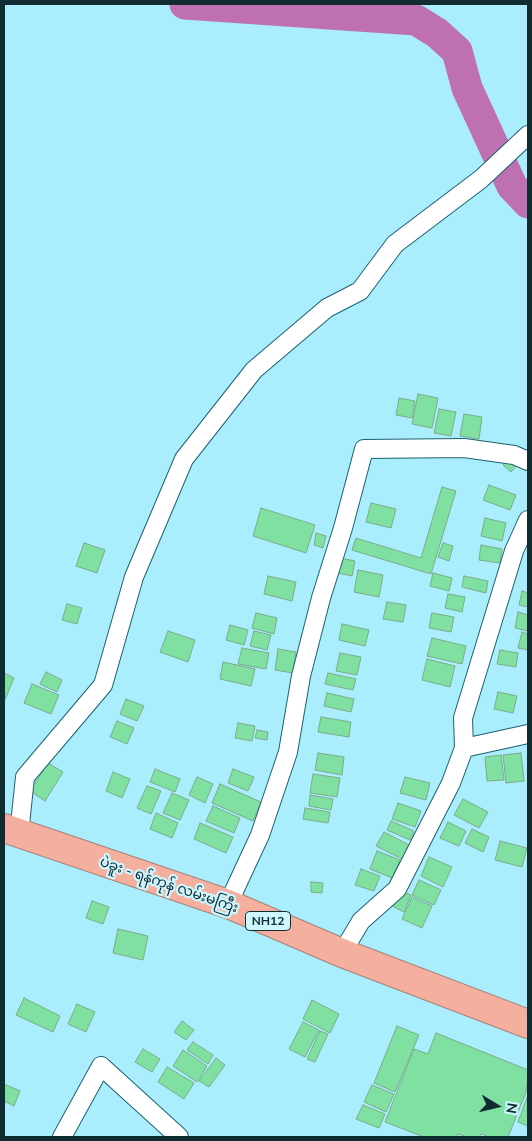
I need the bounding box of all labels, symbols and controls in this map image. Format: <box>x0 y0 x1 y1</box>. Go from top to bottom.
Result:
street label: ပဲခူး - ရန်ကုန် လမ်းမကြီး <box>98 853 240 917</box>
road number: NH12 <box>246 911 290 930</box>
north arrow <box>472 1081 522 1131</box>
text: N <box>502 1102 522 1115</box>

